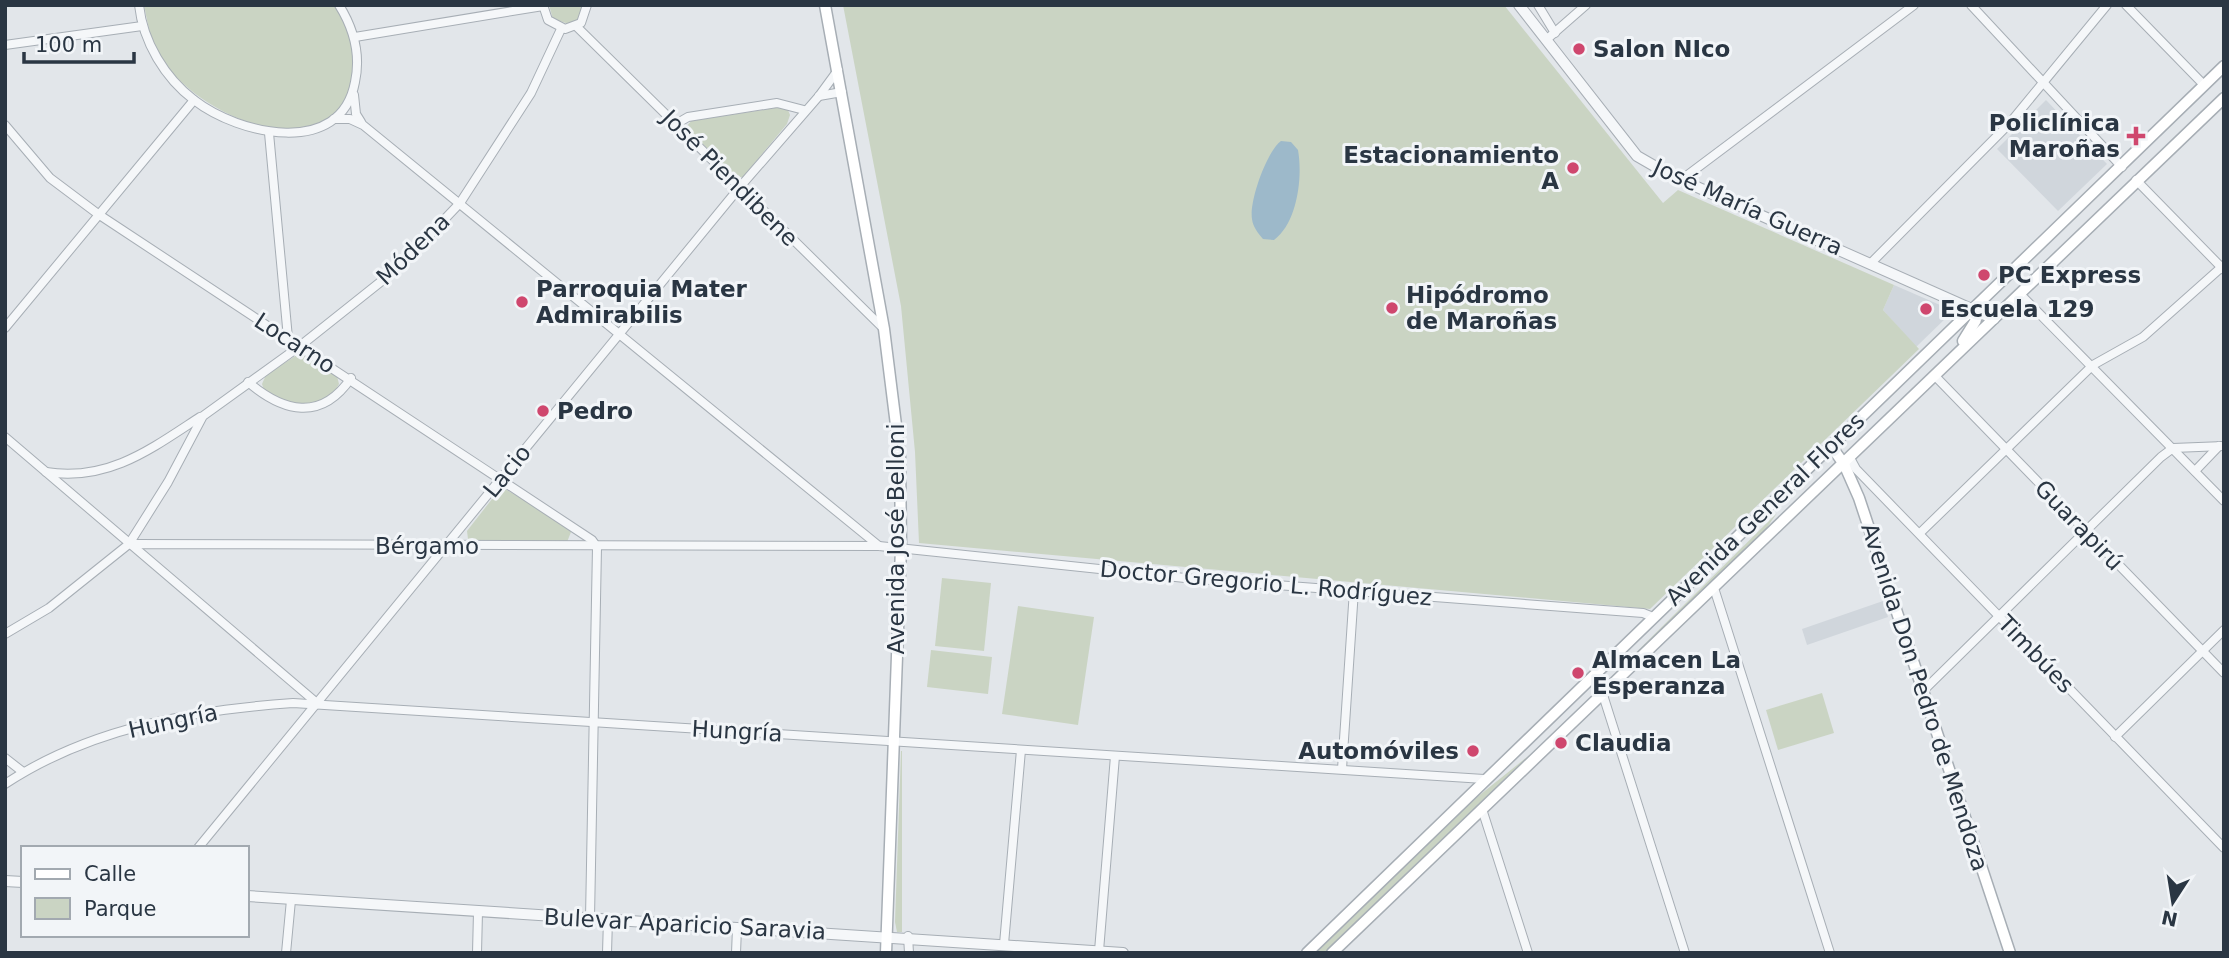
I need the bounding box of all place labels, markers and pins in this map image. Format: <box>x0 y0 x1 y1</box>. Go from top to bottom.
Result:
place label: Salon NIco <box>1593 36 1730 62</box>
marker: Salon NIco <box>1571 41 1587 57</box>
place label: Policlínica Maroñas <box>1989 110 2120 162</box>
marker: Policlínica Maroñas <box>2126 126 2146 146</box>
place label: Estacionamiento A <box>1343 142 1559 194</box>
marker: Estacionamiento A <box>1565 160 1581 176</box>
place label: PC Express <box>1998 262 2141 288</box>
marker: PC Express <box>1976 267 1992 283</box>
place label: Parroquia Mater Admirabilis <box>536 276 747 328</box>
place label: Hipódromo de Maroñas <box>1406 282 1557 334</box>
marker: Parroquia Mater Admirabilis <box>514 294 530 310</box>
place label: Escuela 129 <box>1940 296 2094 322</box>
marker: Hipódromo de Maroñas <box>1384 300 1400 316</box>
marker: Escuela 129 <box>1918 301 1934 317</box>
place label: Pedro <box>557 398 633 424</box>
marker: Pedro <box>535 403 551 419</box>
place label: Almacen La Esperanza <box>1592 647 1741 699</box>
marker: Almacen La Esperanza <box>1570 665 1586 681</box>
place label: Claudia <box>1575 730 1672 756</box>
marker: Claudia <box>1553 735 1569 751</box>
place label: Automóviles <box>1298 738 1459 764</box>
marker: Automóviles <box>1465 743 1481 759</box>

